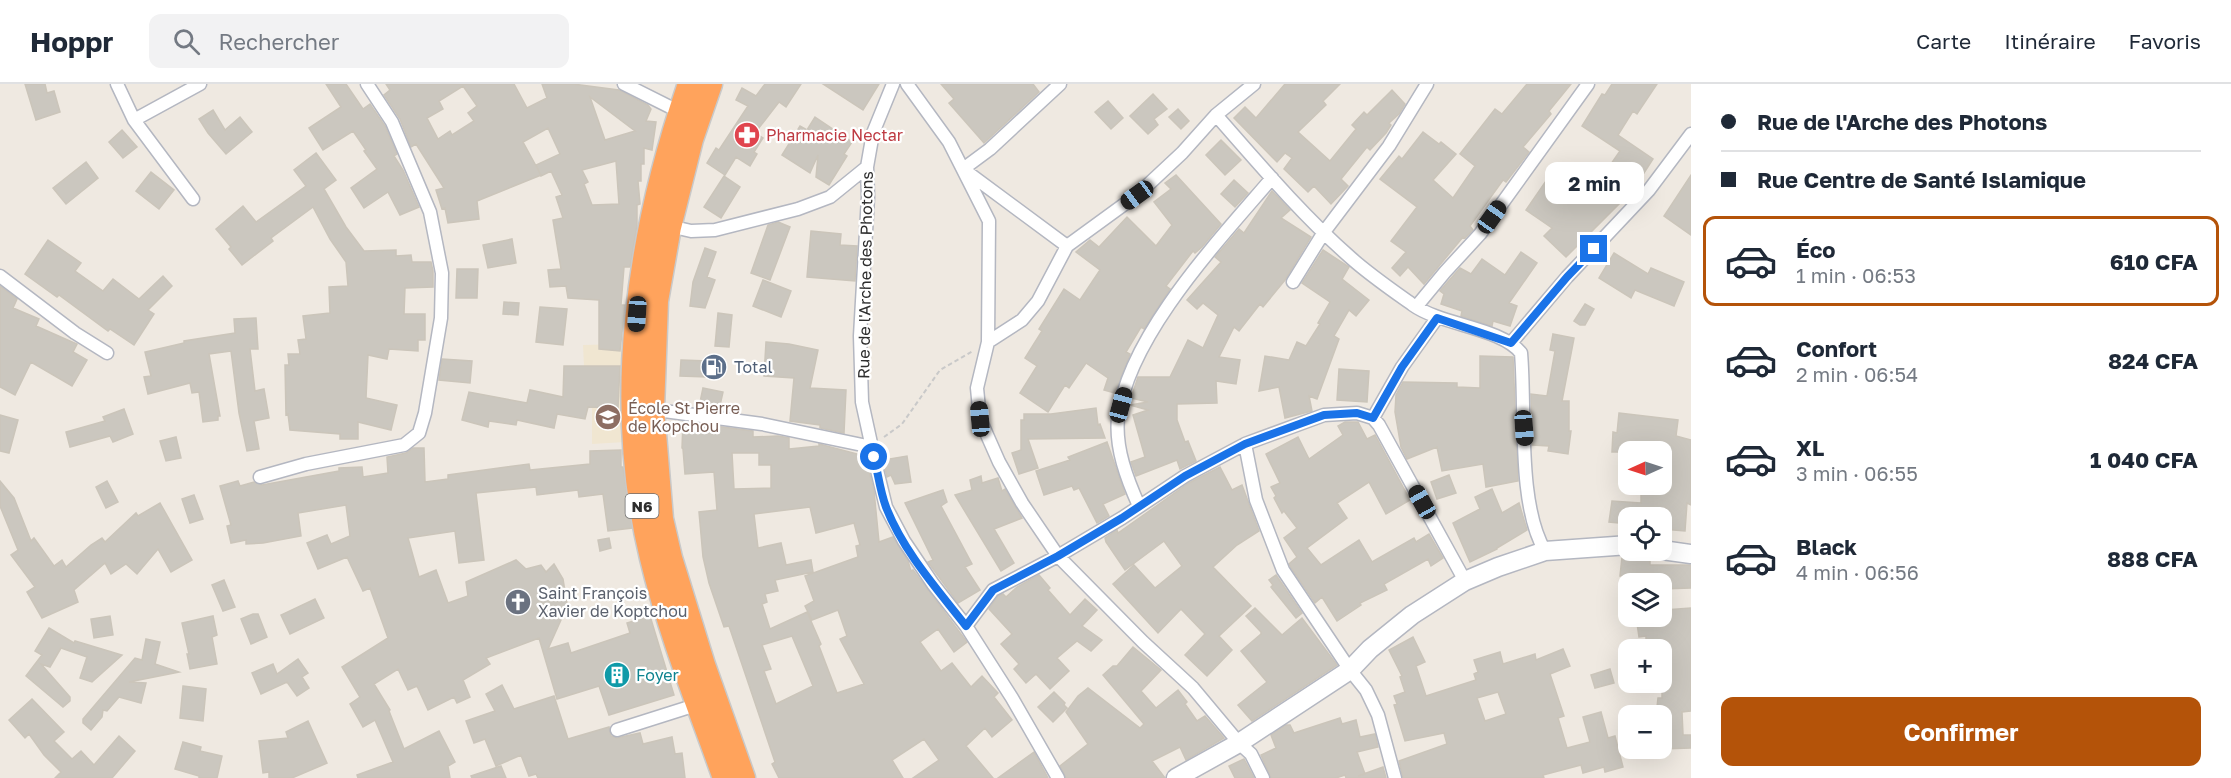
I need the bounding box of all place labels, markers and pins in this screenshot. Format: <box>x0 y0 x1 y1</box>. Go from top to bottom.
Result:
pharmacy icon: Pharmacie Nectar <box>732 120 762 150</box>
place label: Pharmacie Nectar <box>766 125 903 145</box>
fuel station icon: Total <box>699 352 729 382</box>
place label: Total <box>734 357 773 377</box>
place label: École St Pierre de Kopchou <box>628 398 740 436</box>
school or university icon: École St Pierre de Kopchou <box>593 402 623 432</box>
place label: Saint François Xavier de Koptchou <box>538 583 687 621</box>
church icon: Saint François Xavier de Koptchou <box>503 587 533 617</box>
building icon: Foyer <box>602 660 632 690</box>
place label: Foyer <box>636 665 679 685</box>

